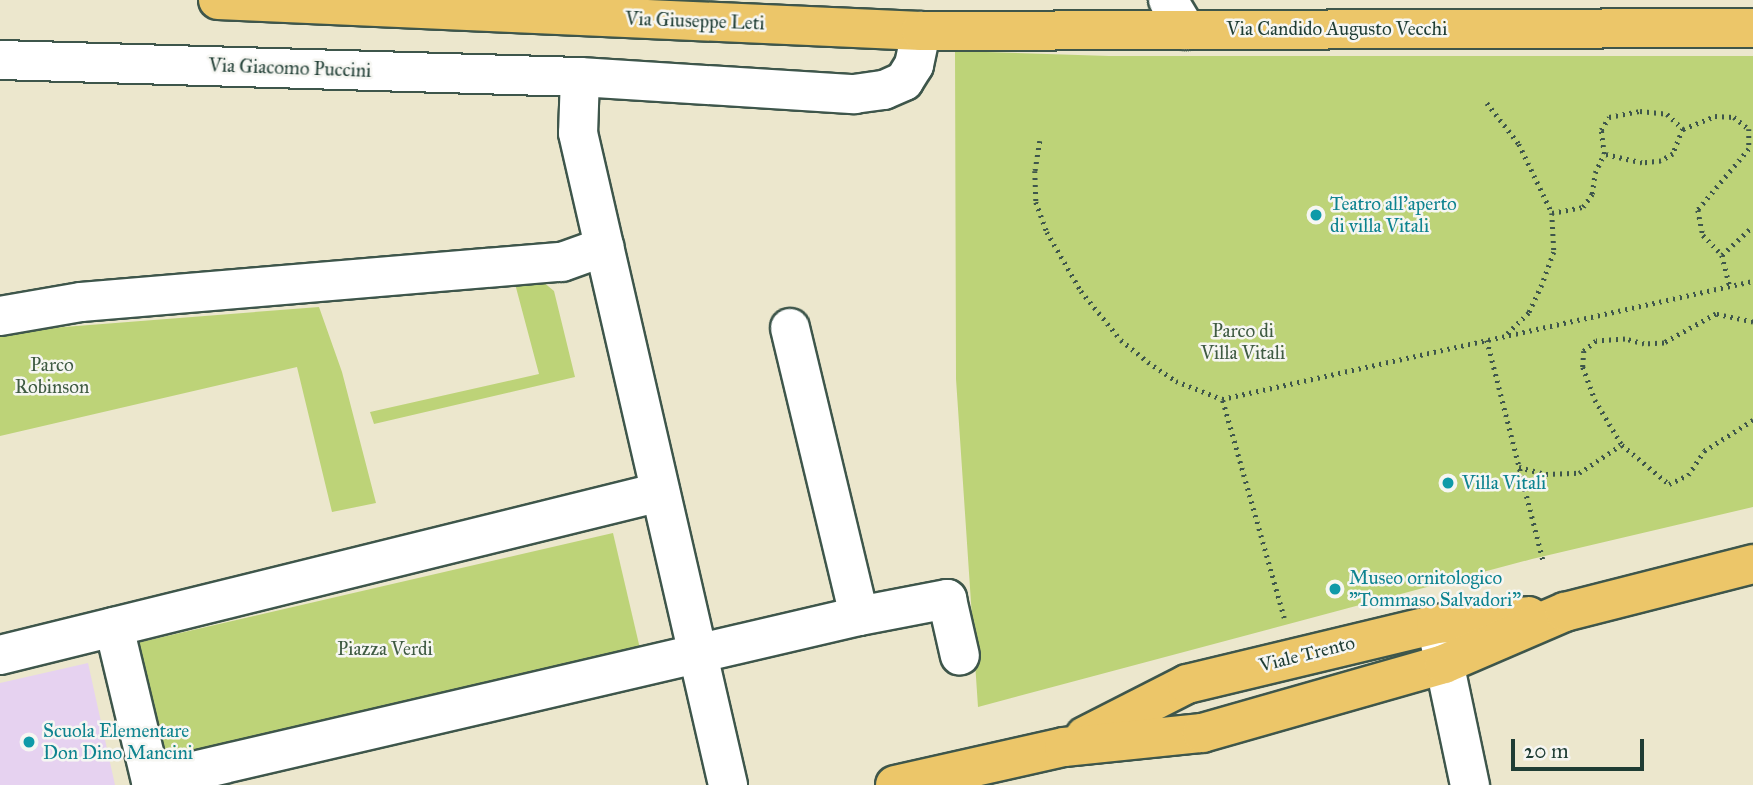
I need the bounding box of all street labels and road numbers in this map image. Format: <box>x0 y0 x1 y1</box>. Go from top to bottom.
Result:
street label: Via Giuseppe Leti <box>625 7 765 35</box>
street label: Via Candido Augusto Vecchi <box>1227 18 1447 40</box>
street label: Via Giacomo Puccini <box>208 54 372 82</box>
street label: Viale Trento <box>1257 631 1357 677</box>

